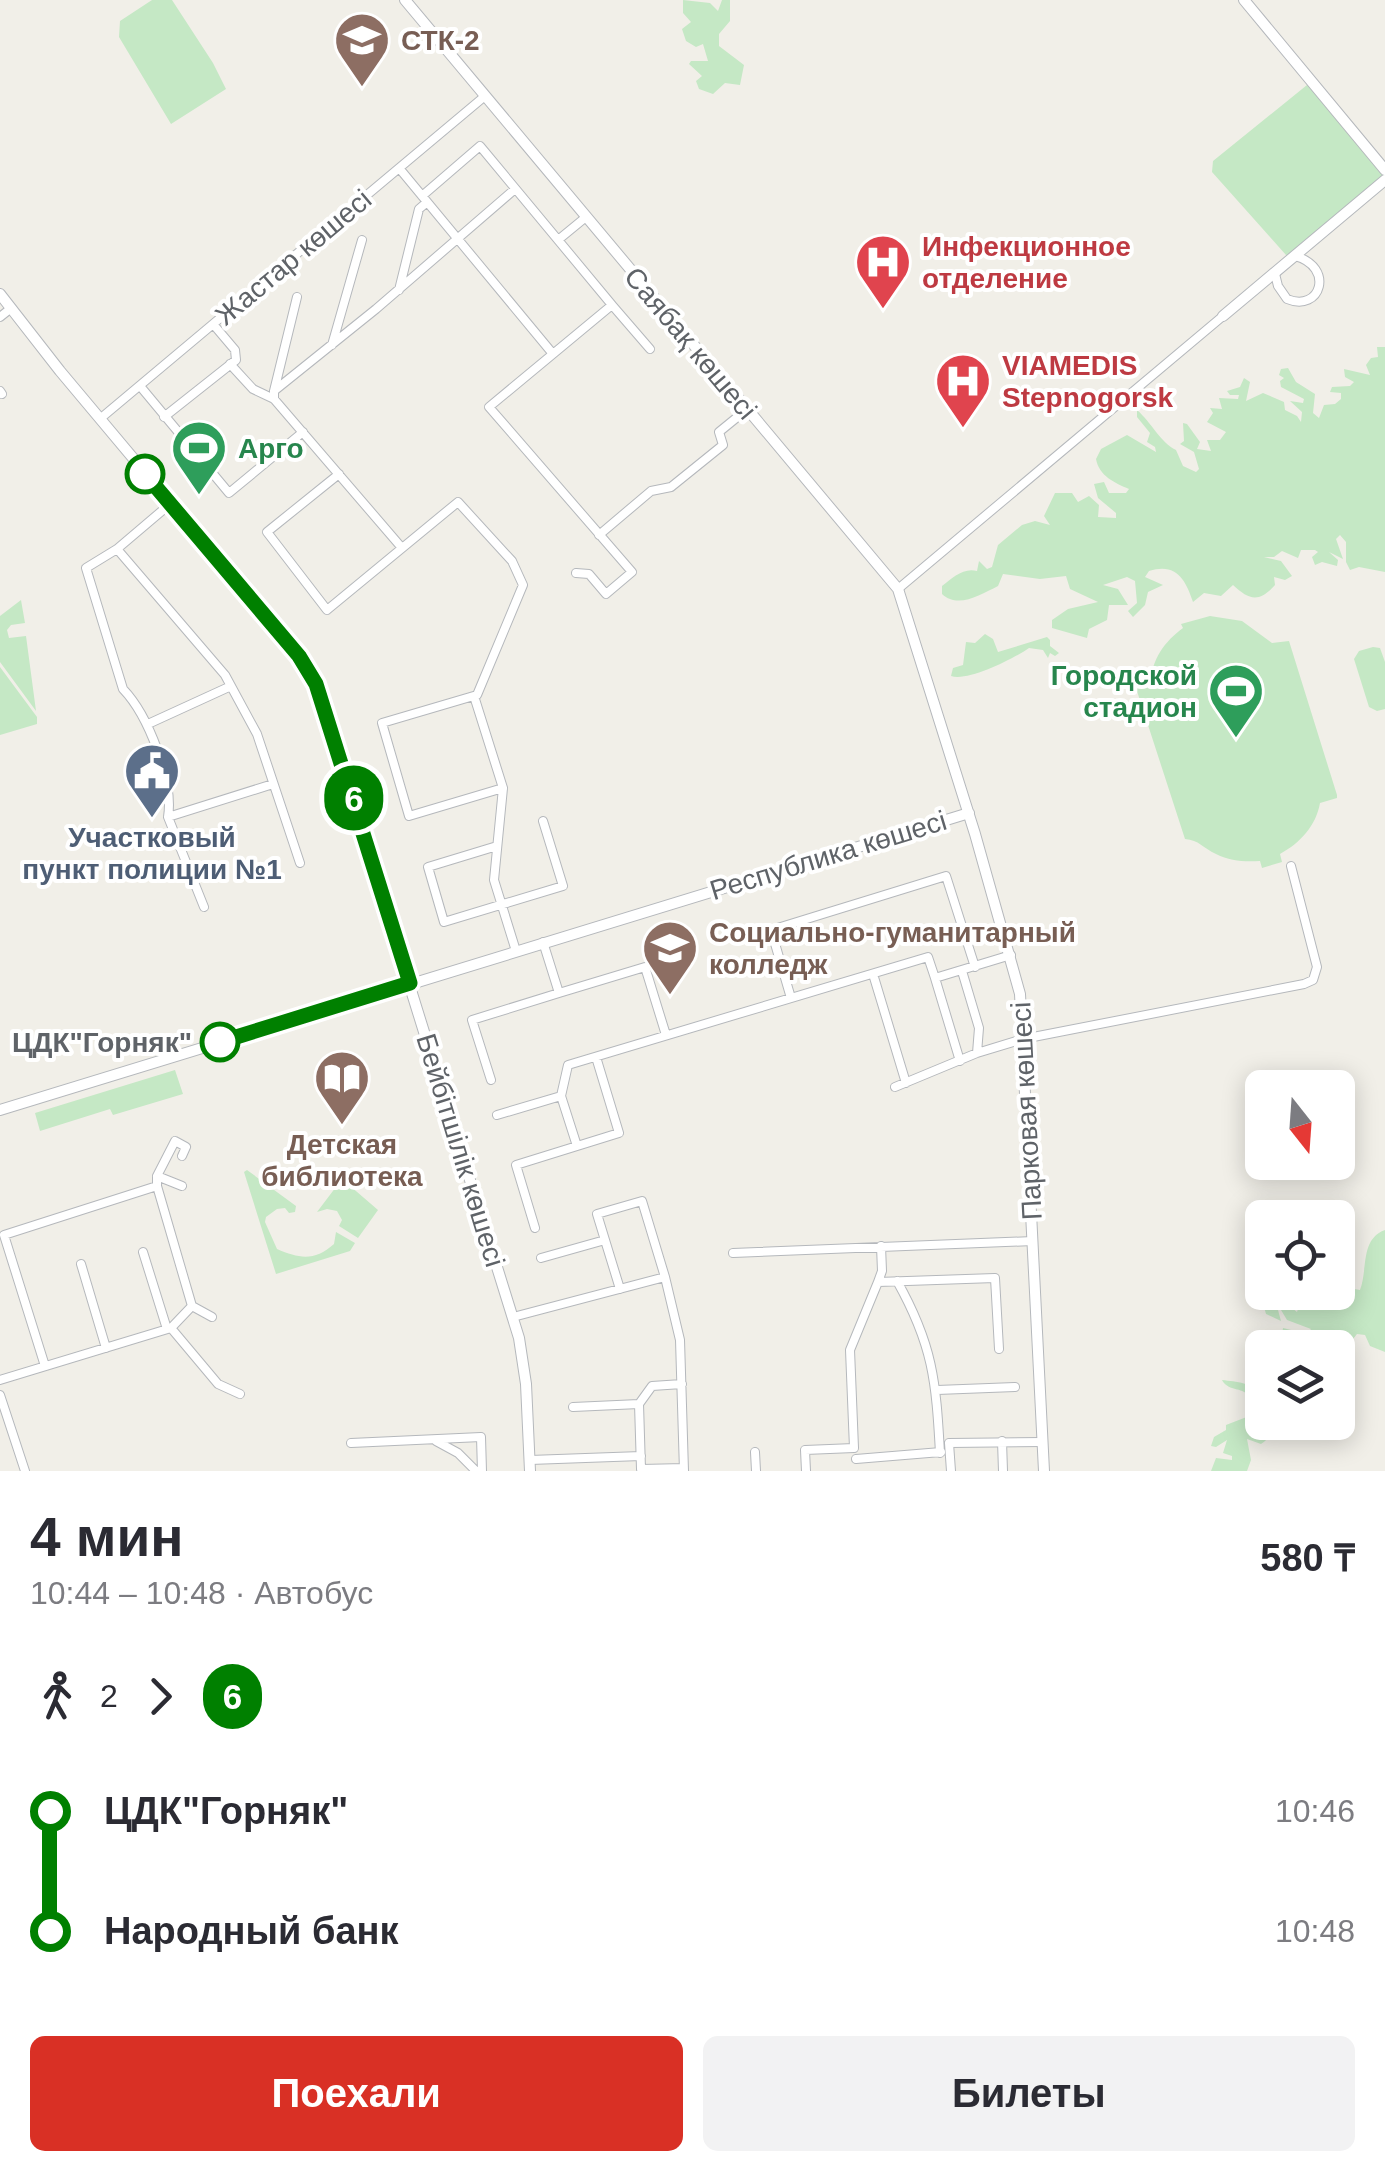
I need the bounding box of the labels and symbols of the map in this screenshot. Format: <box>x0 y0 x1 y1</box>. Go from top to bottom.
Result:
school or university icon: СТК-2 <box>332 10 392 89</box>
place label: СТК-2 <box>401 25 480 56</box>
street label: Жастар көшесі <box>209 183 377 331</box>
place label: Инфекционное отделение <box>922 231 1131 294</box>
hospital icon: Инфекционное отделение <box>853 232 913 311</box>
street label: Саябақ көшесі <box>618 261 763 425</box>
place label: VIAMEDIS Stepnogorsk <box>1002 350 1174 413</box>
hospital icon: VIAMEDIS Stepnogorsk <box>933 351 993 430</box>
sports icon: Арго <box>169 418 229 497</box>
place label: Арго <box>238 433 304 464</box>
unlabelled marker <box>126 455 164 493</box>
place label: Городской стадион <box>1051 660 1197 723</box>
sports icon: Городской стадион <box>1206 661 1266 740</box>
public building icon: Участковый пункт полиции №1 <box>122 741 182 820</box>
line badge: 6 <box>322 766 386 830</box>
street label: Республика көшесі <box>706 805 950 906</box>
place label: Участковый пункт полиции №1 <box>22 822 282 885</box>
place label: Социально-гуманитарный колледж <box>709 917 1076 980</box>
school or university icon: Социально-гуманитарный колледж <box>640 918 700 997</box>
street label: Парковая көшесі <box>1005 1001 1048 1221</box>
marker: ЦДК"Горняк" <box>201 1023 239 1061</box>
place label: ЦДК"Горняк" <box>12 1027 192 1058</box>
street label: Бейбітшілік көшесі <box>410 1030 511 1270</box>
library icon: Детская библиотека <box>312 1048 372 1127</box>
north arrow <box>1245 1070 1355 1180</box>
place label: Детская библиотека <box>261 1129 423 1192</box>

